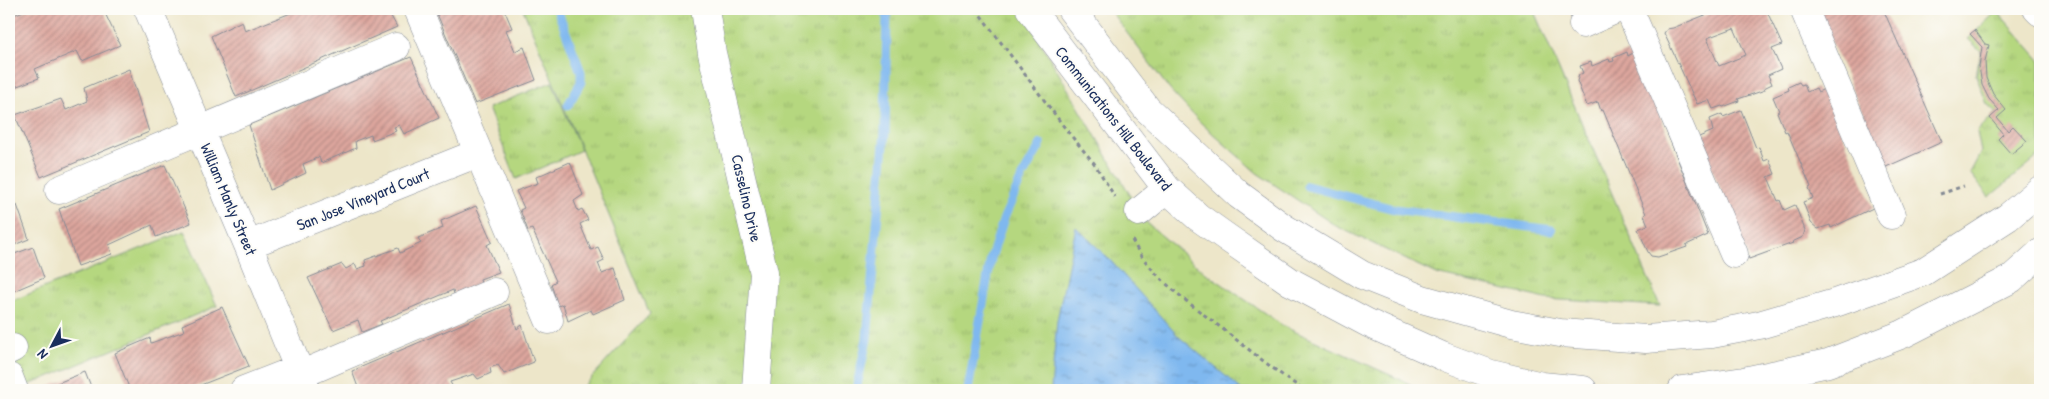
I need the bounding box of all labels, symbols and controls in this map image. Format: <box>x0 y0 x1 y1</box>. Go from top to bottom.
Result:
street label: Communications Hill Boulevard <box>1051 41 1177 195</box>
street label: William Manly Street <box>195 140 263 259</box>
street label: Casselino Drive <box>726 152 768 244</box>
street label: San Jose Vineyard Court <box>293 162 433 236</box>
north arrow <box>28 322 78 372</box>
text: N <box>32 345 51 364</box>

